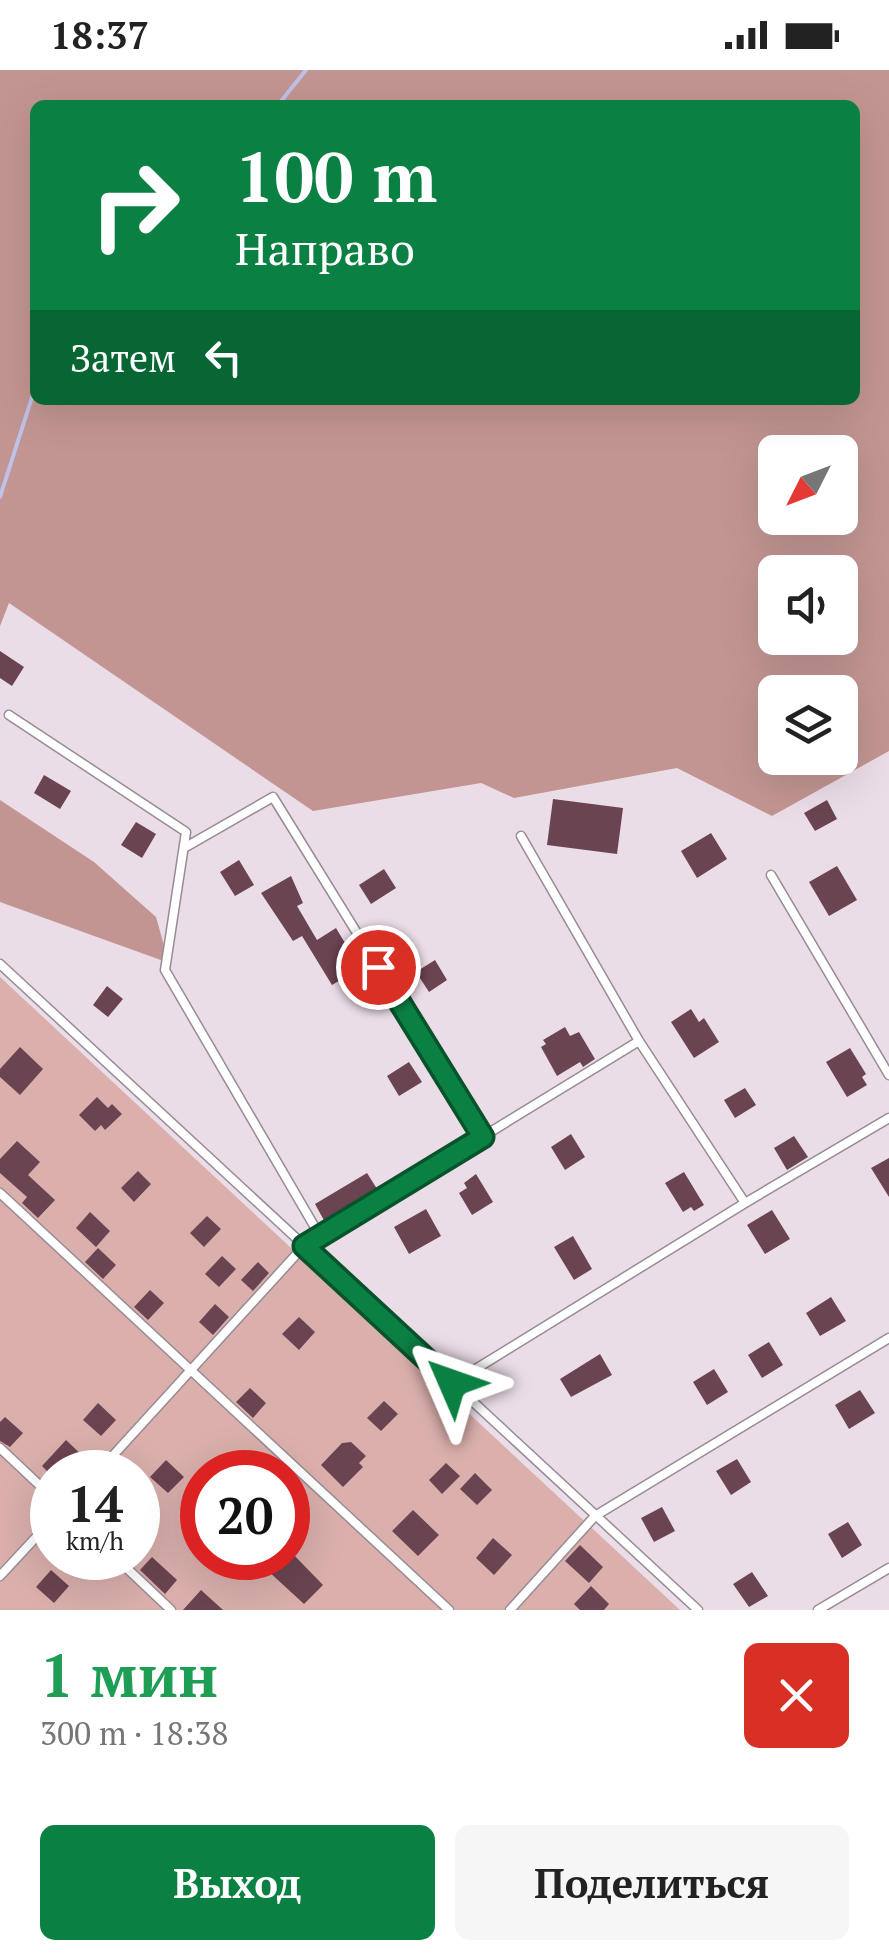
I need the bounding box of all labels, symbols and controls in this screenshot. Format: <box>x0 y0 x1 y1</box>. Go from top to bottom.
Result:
text: 18:37 <box>50 10 149 60</box>
text: 100 m <box>235 129 437 222</box>
icon: right <box>70 140 200 270</box>
text: Направо <box>235 218 415 278</box>
icon: left <box>196 330 251 385</box>
text: Затем <box>70 333 176 383</box>
north arrow <box>758 435 858 535</box>
map controls <box>758 435 858 775</box>
button: sound <box>758 555 858 655</box>
button: layers <box>758 675 858 775</box>
pin <box>336 925 421 1010</box>
icon: arrive <box>351 940 406 995</box>
position arrow <box>400 1331 504 1435</box>
speed limit sign: 20 <box>180 1450 310 1580</box>
text: 14 <box>67 1470 123 1536</box>
text: km/h <box>66 1524 124 1557</box>
text: 1 мин <box>40 1635 218 1714</box>
button: close <box>744 1643 849 1748</box>
text: 300 m · 18:38 <box>40 1712 228 1754</box>
button: Выход <box>40 1825 435 1940</box>
button: Поделиться <box>455 1825 849 1940</box>

